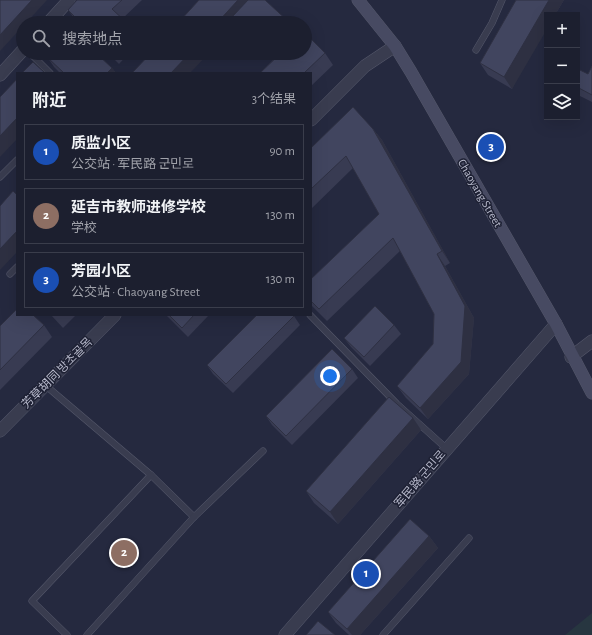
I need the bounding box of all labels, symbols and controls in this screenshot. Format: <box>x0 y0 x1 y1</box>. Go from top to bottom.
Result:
map controls <box>544 12 580 120</box>
button: + <box>544 12 580 48</box>
search box <box>16 16 312 60</box>
icon: search <box>30 27 52 49</box>
text: 搜索地点 <box>62 32 122 47</box>
button: − <box>544 48 580 84</box>
button: layers <box>544 84 580 120</box>
text: 附近 <box>32 92 66 109</box>
text: 3个结果 <box>252 93 296 106</box>
pin: 3 <box>478 132 504 162</box>
text: 质监小区 <box>71 136 131 151</box>
text: 1 <box>44 145 48 158</box>
text: 90 m <box>269 145 295 158</box>
street label: Chaoyang Street <box>455 157 504 230</box>
text: 公交站 · 军民路 군민로 <box>71 158 194 171</box>
text: 延吉市教师进修学校 <box>71 200 206 215</box>
text: 2 <box>43 209 49 222</box>
text: 130 m <box>266 209 295 222</box>
text: 学校 <box>71 222 97 235</box>
text: 芳园小区 <box>71 264 131 279</box>
text: 3 <box>43 273 49 286</box>
text: 130 m <box>266 273 295 286</box>
text: 公交站 · Chaoyang Street <box>71 286 200 299</box>
street label: 芳草胡同 방초골목 <box>19 335 95 411</box>
your location <box>320 366 340 386</box>
street label: 军民路 군민로 <box>391 448 448 510</box>
pin: 2 <box>111 538 137 568</box>
pin: 1 <box>353 559 379 589</box>

